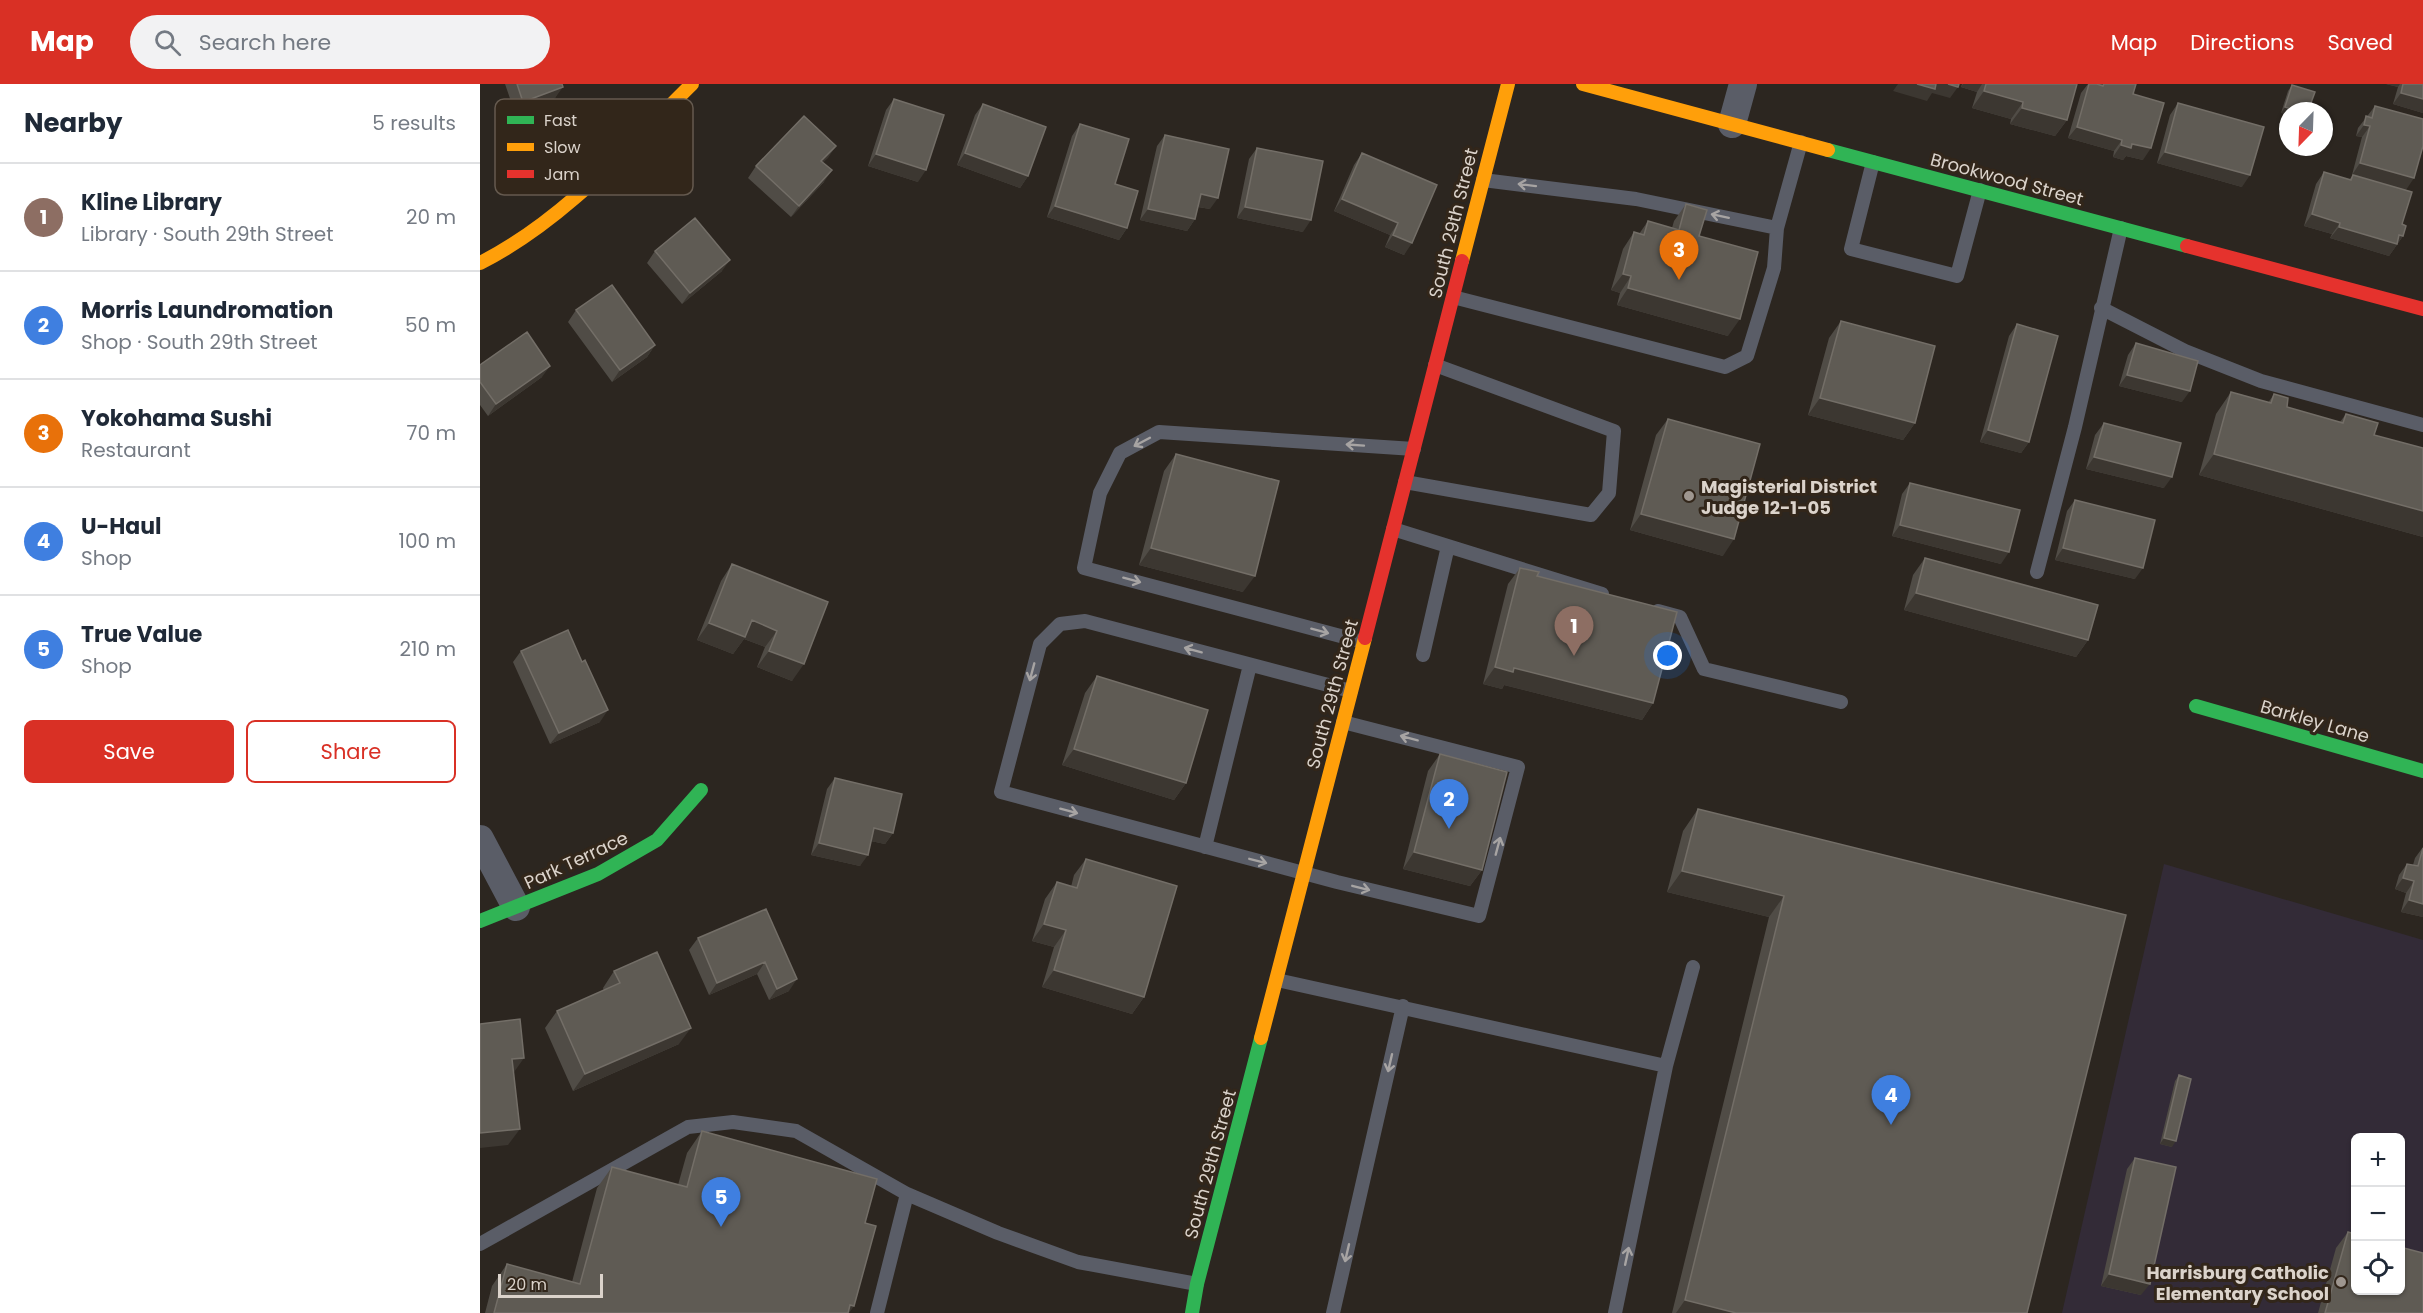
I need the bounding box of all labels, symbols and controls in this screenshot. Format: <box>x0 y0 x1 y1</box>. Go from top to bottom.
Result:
search box <box>130 15 550 69</box>
text: Map <box>30 22 94 61</box>
icon: search <box>151 26 184 59</box>
text: Search here <box>199 27 331 58</box>
text: Map <box>2111 28 2157 57</box>
text: Directions <box>2190 28 2294 57</box>
text: Saved <box>2327 28 2393 57</box>
legend <box>495 99 693 195</box>
north arrow <box>2279 102 2333 156</box>
text: Nearby <box>24 105 122 141</box>
text: 5 results <box>372 109 456 137</box>
text: Fast <box>544 109 577 132</box>
text: Slow <box>544 136 581 159</box>
street label: South 29th Street <box>1422 145 1484 301</box>
street label: Brookwood Street <box>1928 147 2086 211</box>
text: Jam <box>544 163 580 186</box>
one-way arrow <box>1518 179 1538 190</box>
text: Kline Library <box>81 187 222 218</box>
text: 1 <box>40 203 47 231</box>
text: 20 m <box>406 203 456 231</box>
one-way arrow <box>1711 210 1730 221</box>
text: Library · South 29th Street <box>81 220 334 248</box>
pin: 3 <box>1660 230 1698 280</box>
text: Morris Laundromation <box>81 295 333 326</box>
text: 2 <box>38 311 49 339</box>
text: 50 m <box>405 311 456 339</box>
text: Shop · South 29th Street <box>81 328 318 356</box>
text: Yokohama Sushi <box>81 403 272 434</box>
text: 3 <box>37 419 50 447</box>
text: 70 m <box>407 419 456 447</box>
text: Restaurant <box>81 436 191 464</box>
one-way arrow <box>1134 436 1151 448</box>
one-way arrow <box>1346 439 1366 450</box>
place label: Magisterial District Judge 12-1-05 <box>1701 474 1877 520</box>
marker: Magisterial District Judge 12-1-05 <box>1682 489 1696 503</box>
text: U-Haul <box>81 511 162 542</box>
text: 4 <box>37 527 50 555</box>
text: 100 m <box>399 527 456 555</box>
text: Shop <box>81 544 132 572</box>
one-way arrow <box>1122 575 1141 587</box>
pin: 1 <box>1554 606 1594 656</box>
street label: South 29th Street <box>1300 617 1364 771</box>
text: True Value <box>81 619 202 650</box>
one-way arrow <box>1310 626 1329 638</box>
text: 5 <box>37 635 50 663</box>
text: 210 m <box>400 635 456 663</box>
your location <box>1653 641 1682 670</box>
one-way arrow <box>1184 644 1203 655</box>
text: Shop <box>81 652 132 680</box>
one-way arrow <box>1026 662 1038 681</box>
street label: Barkley Lane <box>2258 694 2372 748</box>
button: Save <box>24 720 234 783</box>
button: Share <box>246 720 456 783</box>
one-way arrow <box>1400 732 1419 744</box>
pin: 2 <box>1430 780 1468 829</box>
one-way arrow <box>1060 806 1079 817</box>
street label: Park Terrace <box>520 825 632 895</box>
one-way arrow <box>1492 837 1504 856</box>
one-way arrow <box>1248 856 1267 867</box>
one-way arrow <box>1351 882 1370 894</box>
one-way arrow <box>1384 1053 1395 1072</box>
pin: 4 <box>1872 1076 1910 1125</box>
street label: South 29th Street <box>1178 1087 1242 1241</box>
map controls <box>2351 1133 2405 1295</box>
button: + <box>2351 1133 2405 1187</box>
pin: 5 <box>702 1178 740 1227</box>
button: − <box>2351 1187 2405 1241</box>
button: locate <box>2351 1241 2405 1295</box>
one-way arrow <box>1340 1243 1352 1262</box>
one-way arrow <box>1622 1246 1633 1266</box>
place label: Harrisburg Catholic Elementary School <box>2146 1260 2329 1306</box>
scale bar <box>498 1271 603 1298</box>
text: 20 m <box>507 1273 547 1296</box>
marker: Harrisburg Catholic Elementary School <box>2334 1275 2348 1289</box>

